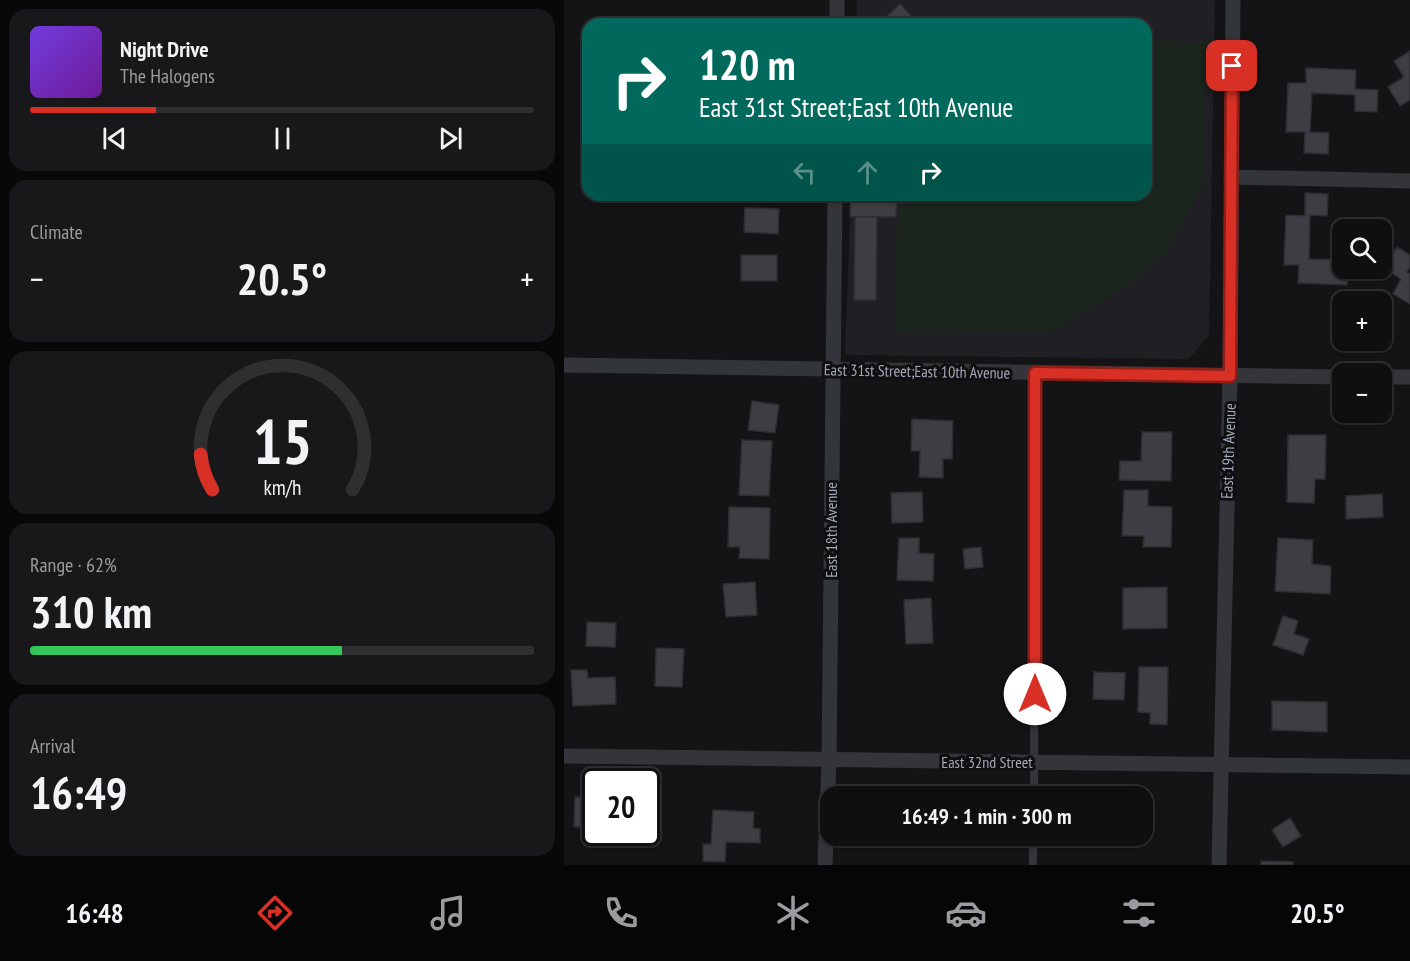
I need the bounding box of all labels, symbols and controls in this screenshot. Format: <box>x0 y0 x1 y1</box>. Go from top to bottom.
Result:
text: Night Drive <box>120 35 209 63</box>
text: 120 m <box>699 37 796 92</box>
pin <box>1206 40 1257 91</box>
icon: right <box>600 42 678 120</box>
icon: arrive <box>1215 49 1248 82</box>
text: The Halogens <box>120 63 215 89</box>
text: East 31st Street;East 10th Avenue <box>699 90 1014 124</box>
icon: previous <box>98 122 131 155</box>
icon: pause <box>266 122 299 155</box>
icon: next <box>434 122 467 155</box>
icon: left <box>788 156 821 189</box>
icon: ahead <box>851 156 884 189</box>
icon: right <box>914 156 947 189</box>
text: Climate <box>30 219 83 245</box>
map controls <box>1332 219 1392 423</box>
button: search <box>1332 219 1392 279</box>
text: 20.5° <box>237 249 327 307</box>
text: − <box>30 257 44 300</box>
text: + <box>520 257 534 300</box>
button: + <box>1332 291 1392 351</box>
street label: East 31st Street;East 10th Avenue <box>824 359 1010 383</box>
button: − <box>1332 363 1392 423</box>
text: 15 <box>252 400 312 481</box>
street label: East 19th Avenue <box>1216 403 1240 499</box>
text: km/h <box>263 473 301 501</box>
street label: East 18th Avenue <box>821 482 841 578</box>
text: Range · 62% <box>30 552 117 578</box>
text: 310 km <box>30 582 152 640</box>
position arrow <box>1003 662 1067 726</box>
text: Arrival <box>30 733 75 759</box>
street label: East 32nd Street <box>941 752 1033 772</box>
text: 16:49 <box>30 763 127 821</box>
speed limit sign: 20 <box>582 768 660 846</box>
text: 16:49 · 1 min · 300 m <box>901 802 1072 830</box>
icon: directions <box>254 892 296 934</box>
icon: music <box>427 892 469 934</box>
icon: phone <box>600 892 642 934</box>
icon: climate <box>772 892 814 934</box>
icon: car <box>945 892 987 934</box>
icon: filters <box>1118 892 1160 934</box>
text: 16:48 <box>65 896 124 930</box>
text: 20.5° <box>1290 896 1345 930</box>

